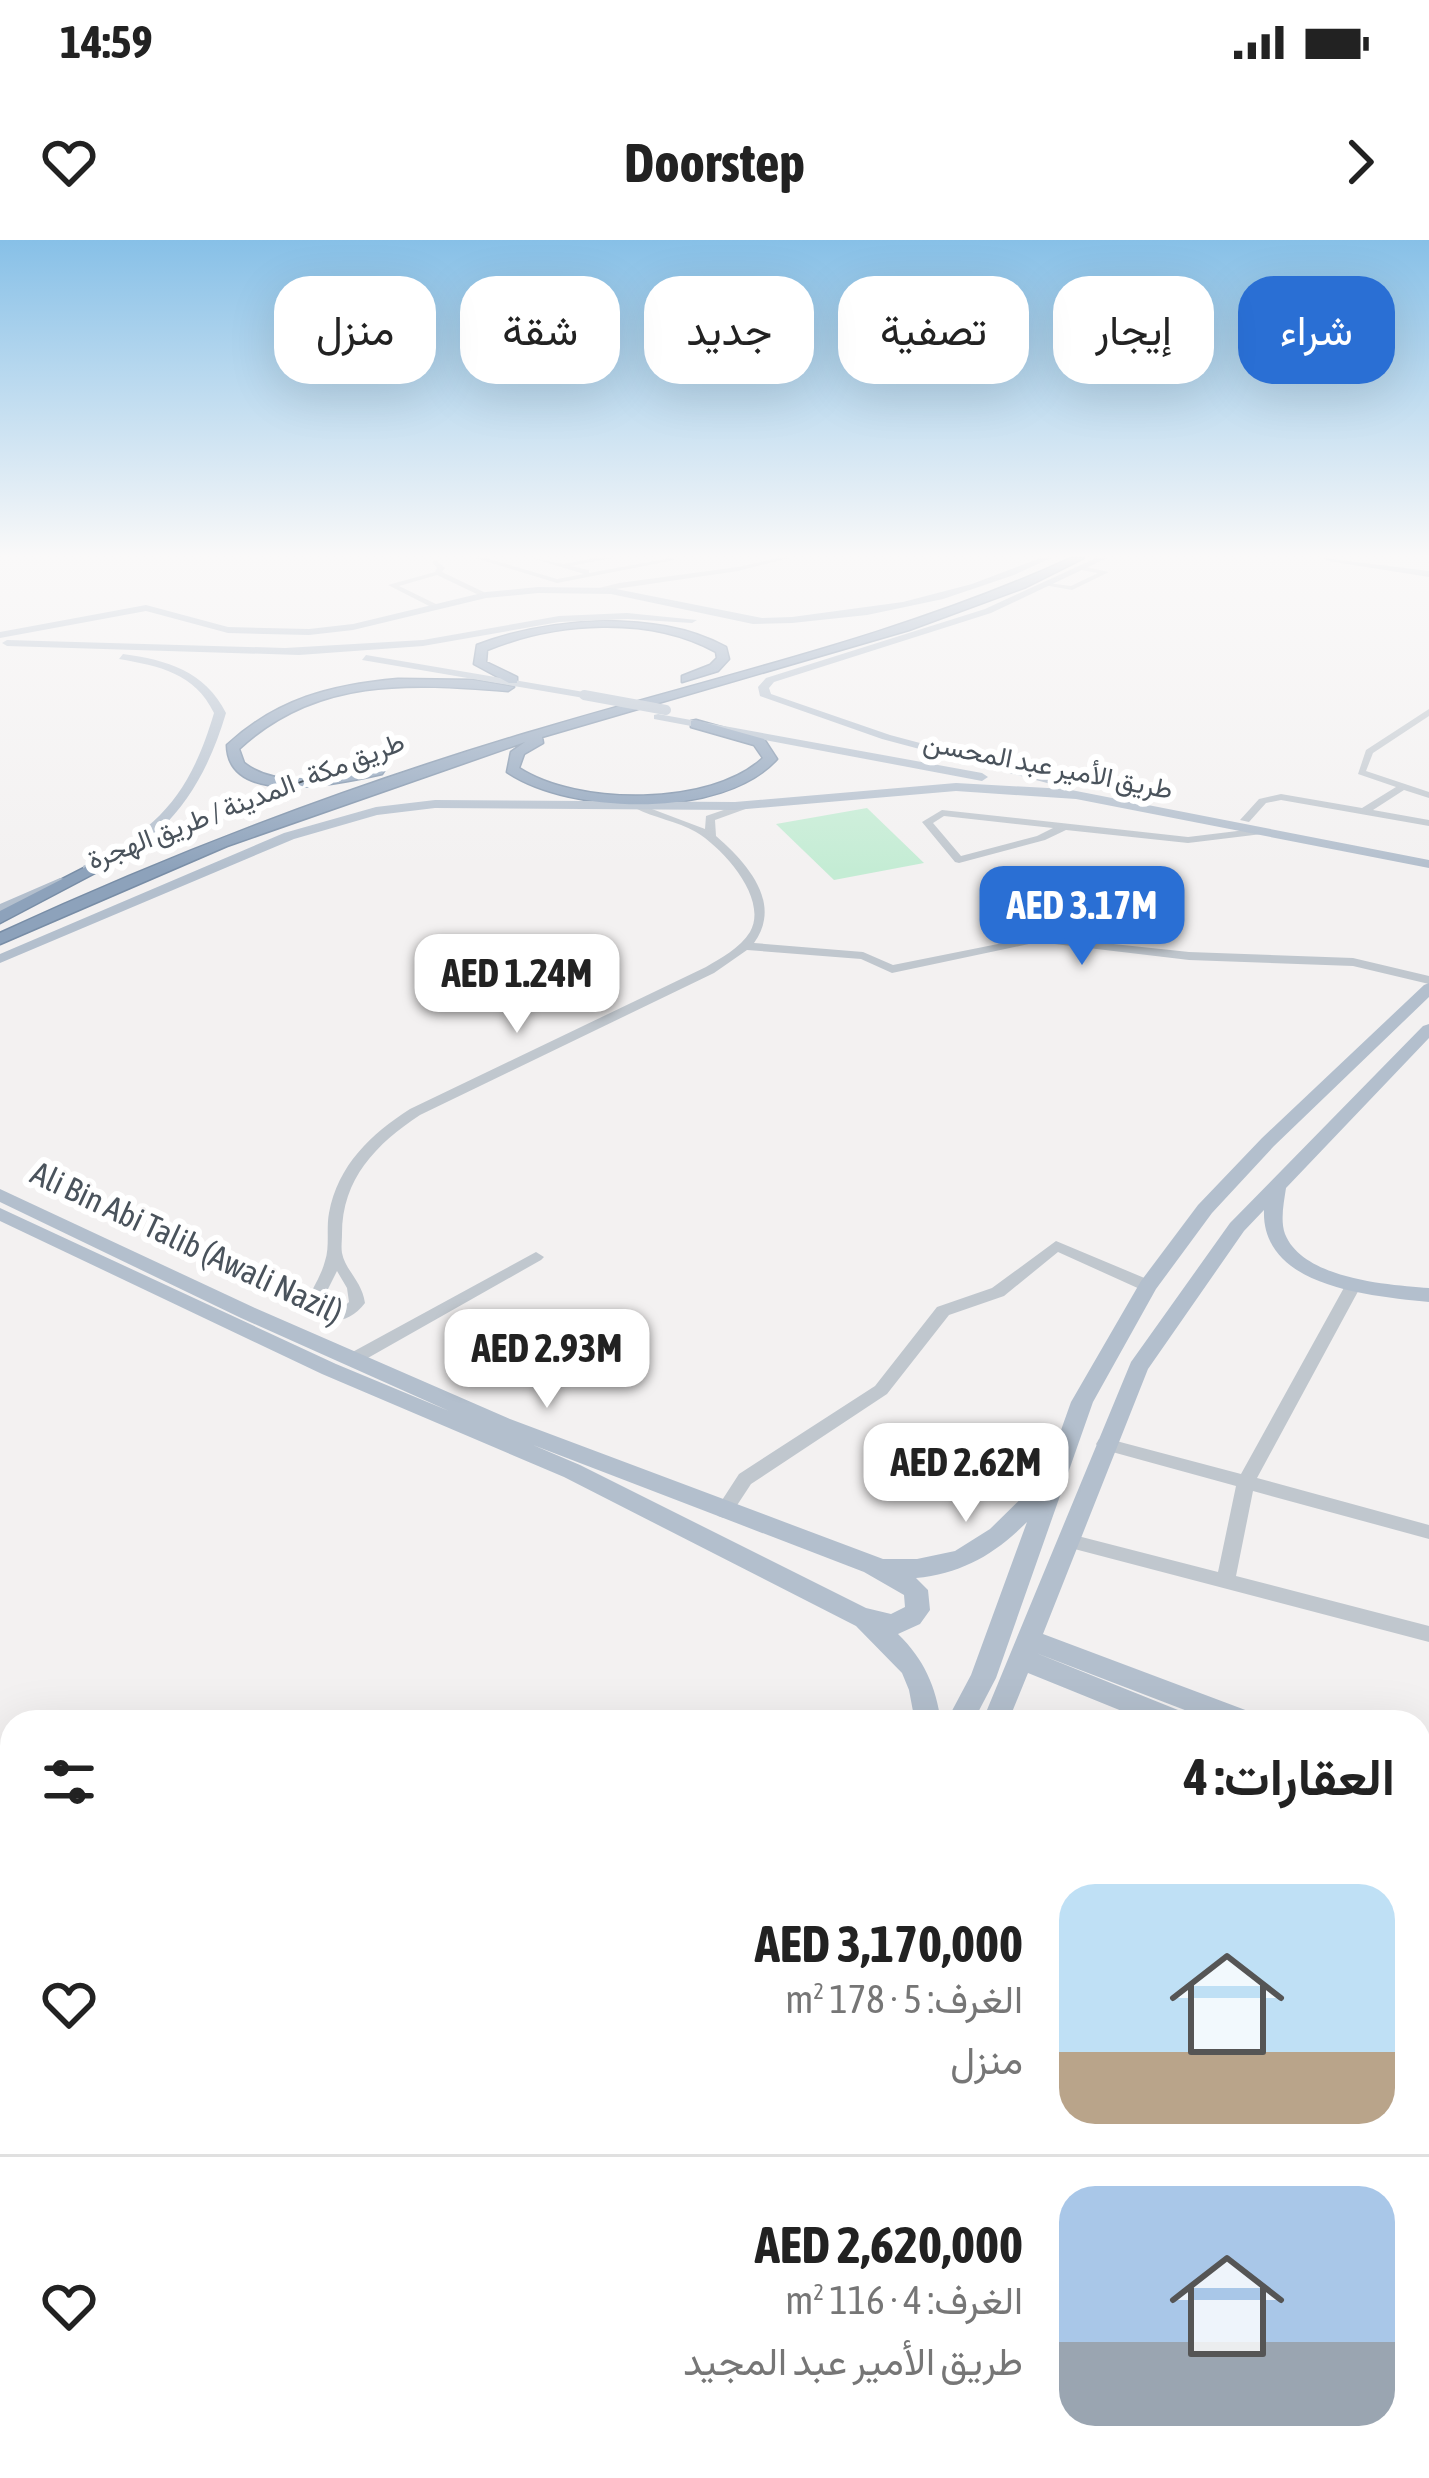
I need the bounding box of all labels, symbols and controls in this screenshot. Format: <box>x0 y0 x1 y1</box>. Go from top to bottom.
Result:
text: 14:59 <box>60 16 153 68</box>
icon: heart <box>36 129 102 195</box>
icon: forward <box>1327 129 1393 195</box>
text: Doorstep <box>624 132 805 193</box>
chip: منزل <box>274 276 436 384</box>
chip: شقة <box>460 276 620 384</box>
chip: جديد <box>644 276 814 384</box>
chip: تصفية <box>838 276 1029 384</box>
chip: إيجار <box>1053 276 1214 384</box>
chip: شراء <box>1238 276 1395 384</box>
street label: طريق مكة - المدينة / طريق الهجرة <box>83 726 409 877</box>
street label: طريق الأمير عبد المحسن <box>920 726 1175 807</box>
pin: AED 3.17M <box>945 866 1219 968</box>
text: AED 3.17M <box>1007 883 1157 927</box>
pin: AED 1.24M <box>380 934 654 1036</box>
text: AED 1.24M <box>442 951 592 995</box>
street label: Ali Bin Abi Talib (Awali Nazil) <box>25 1153 349 1331</box>
pin: AED 2.93M <box>410 1309 684 1411</box>
text: AED 2.93M <box>472 1326 622 1370</box>
pin: AED 2.62M <box>829 1423 1103 1525</box>
text: AED 2.62M <box>891 1440 1041 1484</box>
text: العقارات: 4 <box>1184 1747 1395 1806</box>
icon: filters <box>36 1749 102 1815</box>
text: AED 3,170,000 <box>755 1914 1023 1973</box>
icon: home <box>1155 1932 1299 2076</box>
icon: heart <box>36 1971 102 2037</box>
text: الغرف: 5 · 178 m² <box>785 1977 1023 2021</box>
text: منزل <box>950 2038 1023 2082</box>
text: AED 2,620,000 <box>755 2215 1023 2274</box>
icon: home <box>1155 2234 1299 2378</box>
icon: heart <box>36 2273 102 2339</box>
text: الغرف: 4 · 116 m² <box>785 2278 1023 2322</box>
text: طريق الأمير عبد المجيد <box>683 2339 1023 2383</box>

